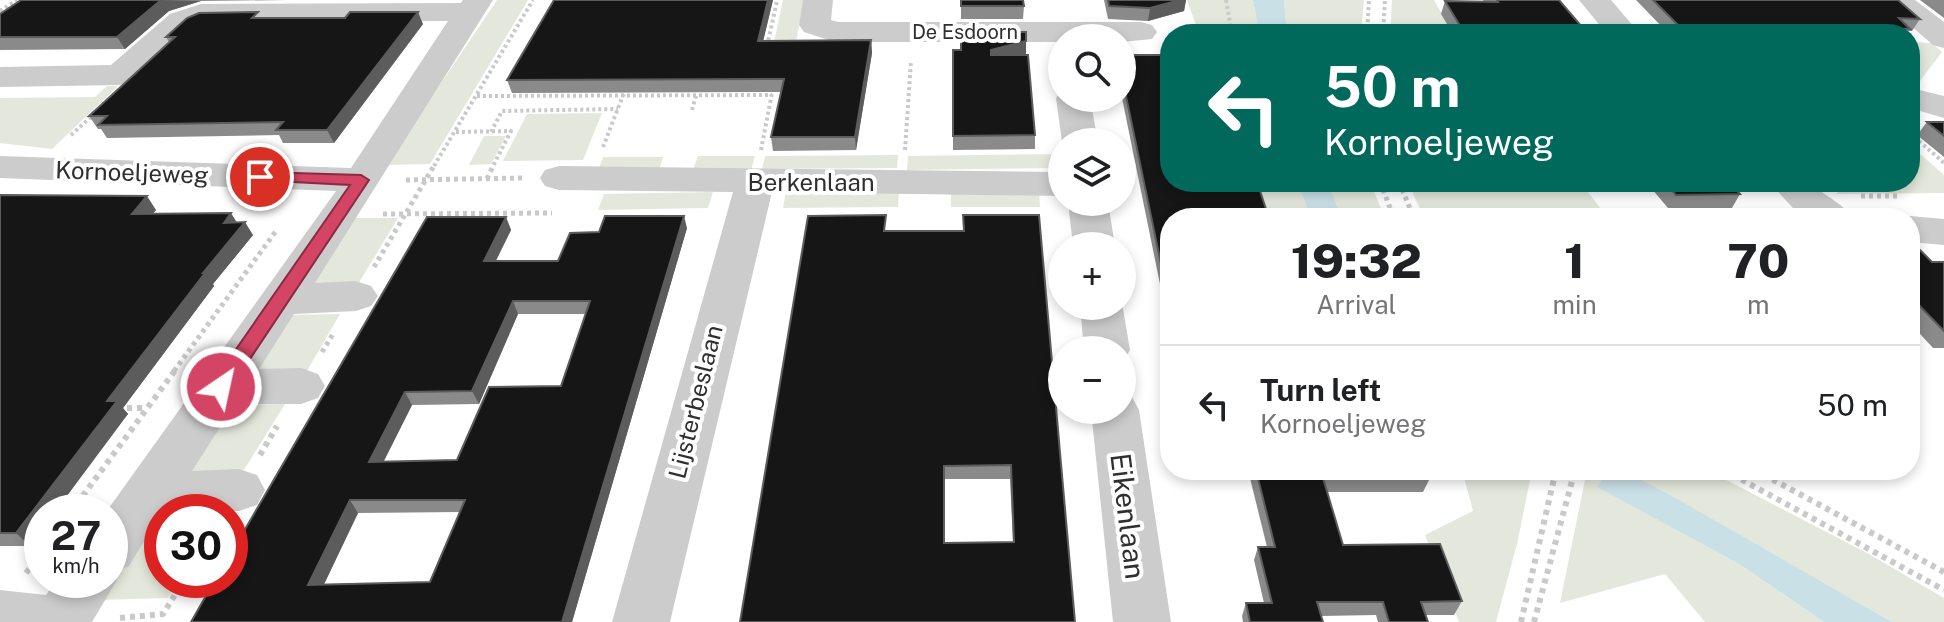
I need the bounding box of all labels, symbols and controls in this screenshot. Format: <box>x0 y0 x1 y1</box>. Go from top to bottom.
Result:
street label: De Esdoorn <box>912 20 1018 44</box>
map controls <box>1048 24 1136 424</box>
button: search <box>1048 24 1136 112</box>
text: 50 m <box>1324 54 1461 120</box>
icon: left <box>1192 56 1296 160</box>
text: Kornoeljeweg <box>1324 121 1554 163</box>
button: layers <box>1048 128 1136 216</box>
pin <box>226 143 294 211</box>
street label: Kornoeljeweg <box>55 155 209 189</box>
icon: arrive <box>238 155 282 199</box>
street label: Berkenlaan <box>747 168 875 196</box>
button: + <box>1048 232 1136 320</box>
text: 19:32 <box>1291 232 1422 289</box>
text: 1 <box>1564 232 1585 289</box>
text: 70 <box>1727 232 1789 289</box>
text: Arrival <box>1316 289 1396 320</box>
text: min <box>1553 289 1597 320</box>
text: m <box>1747 289 1770 320</box>
street label: Lijsterbeslaan <box>662 322 728 482</box>
button: − <box>1048 336 1136 424</box>
position arrow <box>179 345 263 429</box>
text: Turn left <box>1260 372 1381 408</box>
icon: left <box>1192 383 1236 427</box>
text: 50 m <box>1817 387 1888 423</box>
text: Kornoeljeweg <box>1260 408 1426 439</box>
street label: Eikenlaan <box>1104 451 1153 581</box>
speed limit sign: 30 <box>144 494 248 598</box>
text: 27 <box>51 512 101 559</box>
text: km/h <box>52 554 100 578</box>

